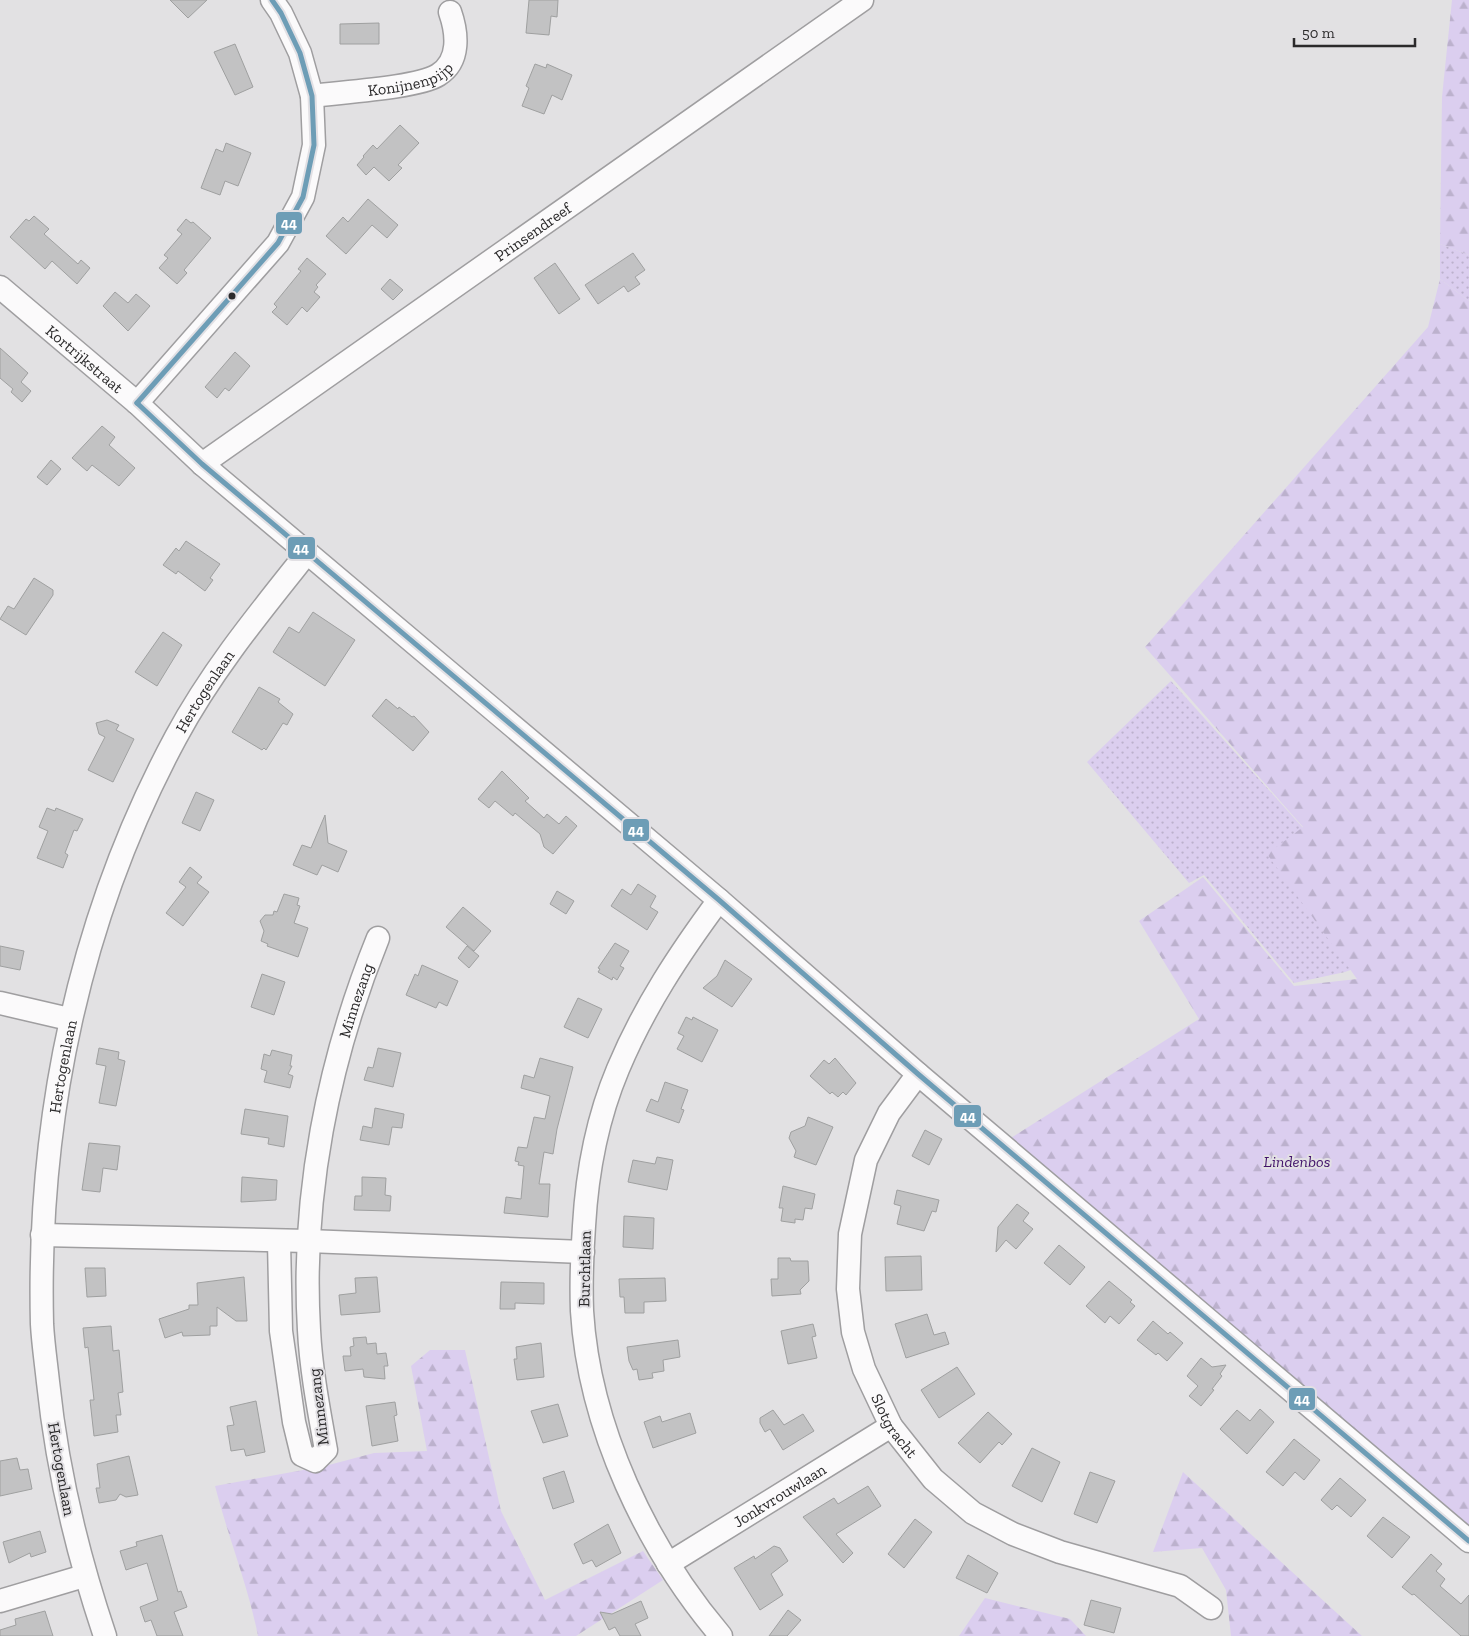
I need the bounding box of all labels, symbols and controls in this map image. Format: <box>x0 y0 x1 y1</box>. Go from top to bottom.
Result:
scale bar <box>1294 15 1415 47</box>
text: 50 m <box>1302 24 1335 42</box>
street label: Konijnenpijp <box>367 58 457 100</box>
street label: Prinsendreef <box>491 198 576 265</box>
line badge: 44 <box>275 211 303 235</box>
text: 44 <box>281 215 297 232</box>
unlabelled marker <box>227 291 237 301</box>
street label: Kortrijkstraat <box>42 321 127 397</box>
line badge: 44 <box>287 536 316 560</box>
text: 44 <box>293 540 309 557</box>
street label: Hertogenlaan <box>171 646 239 736</box>
line badge: 44 <box>622 818 650 842</box>
text: 44 <box>628 822 644 839</box>
street label: Minnezang <box>335 960 377 1040</box>
street label: Hertogenlaan <box>45 1017 81 1114</box>
line badge: 44 <box>953 1104 982 1128</box>
text: 44 <box>960 1108 976 1125</box>
park label: Lindenbos <box>1264 1152 1330 1171</box>
street label: Burchtlaan <box>574 1230 595 1307</box>
street label: Minnezang <box>304 1367 333 1447</box>
line badge: 44 <box>1288 1387 1316 1411</box>
street label: Slotgracht <box>867 1391 921 1462</box>
text: 44 <box>1294 1391 1310 1408</box>
street label: Hertogenlaan <box>44 1421 79 1518</box>
street label: Jonkvrouwlaan <box>730 1459 830 1531</box>

